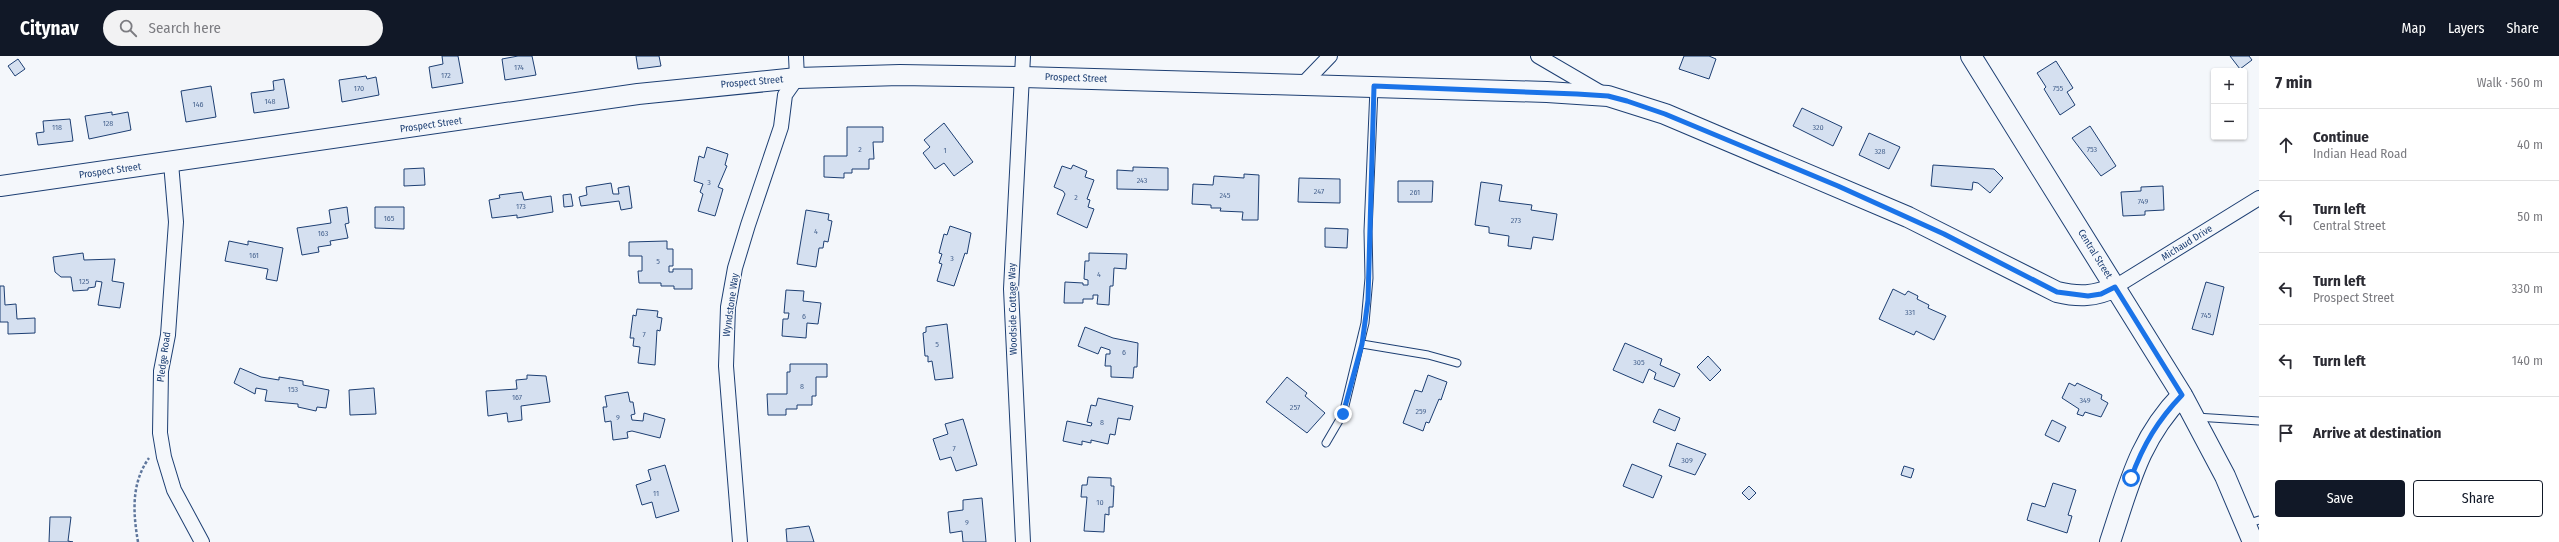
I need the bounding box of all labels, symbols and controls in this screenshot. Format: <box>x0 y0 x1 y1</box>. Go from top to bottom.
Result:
search box <box>103 10 383 46</box>
text: Citynav <box>20 17 79 40</box>
icon: search <box>117 17 139 39</box>
text: Search here <box>149 19 221 37</box>
text: Map <box>2402 20 2426 37</box>
text: Layers <box>2448 20 2484 37</box>
text: Share <box>2506 20 2539 37</box>
house number: 174 <box>514 63 524 72</box>
map controls <box>2211 68 2247 140</box>
button: + <box>2211 68 2247 104</box>
house number: 172 <box>441 71 451 80</box>
street label: Prospect Street <box>1045 71 1108 85</box>
text: 7 min <box>2275 72 2312 93</box>
street label: Prospect Street <box>720 73 784 91</box>
text: Walk · 560 m <box>2477 75 2543 90</box>
house number: 170 <box>354 84 364 93</box>
house number: 755 <box>2053 84 2064 93</box>
house number: 148 <box>265 97 276 106</box>
house number: 146 <box>193 100 204 109</box>
button: − <box>2211 104 2247 140</box>
street label: Prospect Street <box>399 115 464 135</box>
house number: 128 <box>103 119 113 128</box>
house number: 118 <box>52 123 62 132</box>
house number: 320 <box>1812 123 1824 132</box>
text: Continue <box>2313 128 2369 146</box>
icon: ahead <box>2275 134 2297 156</box>
text: 40 m <box>2517 137 2543 152</box>
house number: 2 <box>858 145 862 154</box>
house number: 753 <box>2087 145 2098 154</box>
house number: 1 <box>943 146 947 155</box>
text: Indian Head Road <box>2313 146 2407 161</box>
house number: 328 <box>1874 147 1886 156</box>
street label: Prospect Street <box>78 161 143 181</box>
house number: 243 <box>1137 176 1148 185</box>
house number: 3 <box>707 178 711 187</box>
house number: 247 <box>1314 187 1325 196</box>
house number: 261 <box>1410 188 1420 197</box>
house number: 245 <box>1220 191 1231 200</box>
house number: 2 <box>1074 193 1078 202</box>
house number: 749 <box>2138 197 2148 206</box>
text: Turn left <box>2313 200 2366 218</box>
house number: 173 <box>516 202 526 211</box>
icon: left <box>2275 206 2297 228</box>
text: 50 m <box>2517 209 2543 224</box>
house number: 165 <box>384 214 395 223</box>
house number: 273 <box>1511 216 1522 225</box>
text: Central Street <box>2313 218 2386 233</box>
street label: Michaud Drive <box>2159 222 2215 264</box>
house number: 4 <box>814 227 818 236</box>
street label: Central Street <box>2075 227 2115 282</box>
house number: 163 <box>318 229 329 238</box>
house number: 161 <box>249 251 259 260</box>
house number: 3 <box>950 254 954 263</box>
house number: 5 <box>656 257 660 266</box>
street label: Woodside Cottage Way <box>1006 262 1020 355</box>
house number: 4 <box>1097 270 1101 279</box>
street label: Wyndstone Way <box>721 272 741 338</box>
text: Turn left <box>2313 272 2366 290</box>
house number: 125 <box>79 277 89 286</box>
icon: left <box>2275 278 2297 300</box>
text: 330 m <box>2511 281 2543 296</box>
text: Prospect Street <box>2313 290 2394 305</box>
house number: 331 <box>1905 308 1915 317</box>
house number: 745 <box>2201 311 2212 320</box>
house number: 6 <box>802 312 806 321</box>
house number: 7 <box>642 330 646 339</box>
street label: Pledge Road <box>155 331 173 383</box>
house number: 5 <box>935 340 939 349</box>
house number: 6 <box>1122 348 1126 357</box>
icon: left <box>2275 350 2297 372</box>
text: Turn left <box>2313 352 2366 370</box>
text: 140 m <box>2512 353 2543 368</box>
house number: 305 <box>1633 358 1645 367</box>
house number: 8 <box>800 382 804 391</box>
house number: 153 <box>288 385 299 394</box>
house number: 167 <box>512 393 523 402</box>
house number: 349 <box>2079 396 2091 405</box>
house number: 257 <box>1290 403 1301 412</box>
route end <box>1334 405 1352 423</box>
house number: 259 <box>1416 407 1427 416</box>
house number: 9 <box>616 413 620 422</box>
house number: 8 <box>1100 418 1104 427</box>
icon: arrive <box>2275 422 2297 444</box>
text: Arrive at destination <box>2313 424 2441 442</box>
house number: 7 <box>952 444 956 453</box>
house number: 309 <box>1681 456 1693 465</box>
route start <box>2122 469 2140 487</box>
button: Save <box>2275 480 2405 517</box>
button: Share <box>2413 480 2543 517</box>
house number: 11 <box>653 489 659 498</box>
house number: 10 <box>1096 498 1104 507</box>
house number: 9 <box>965 518 969 527</box>

